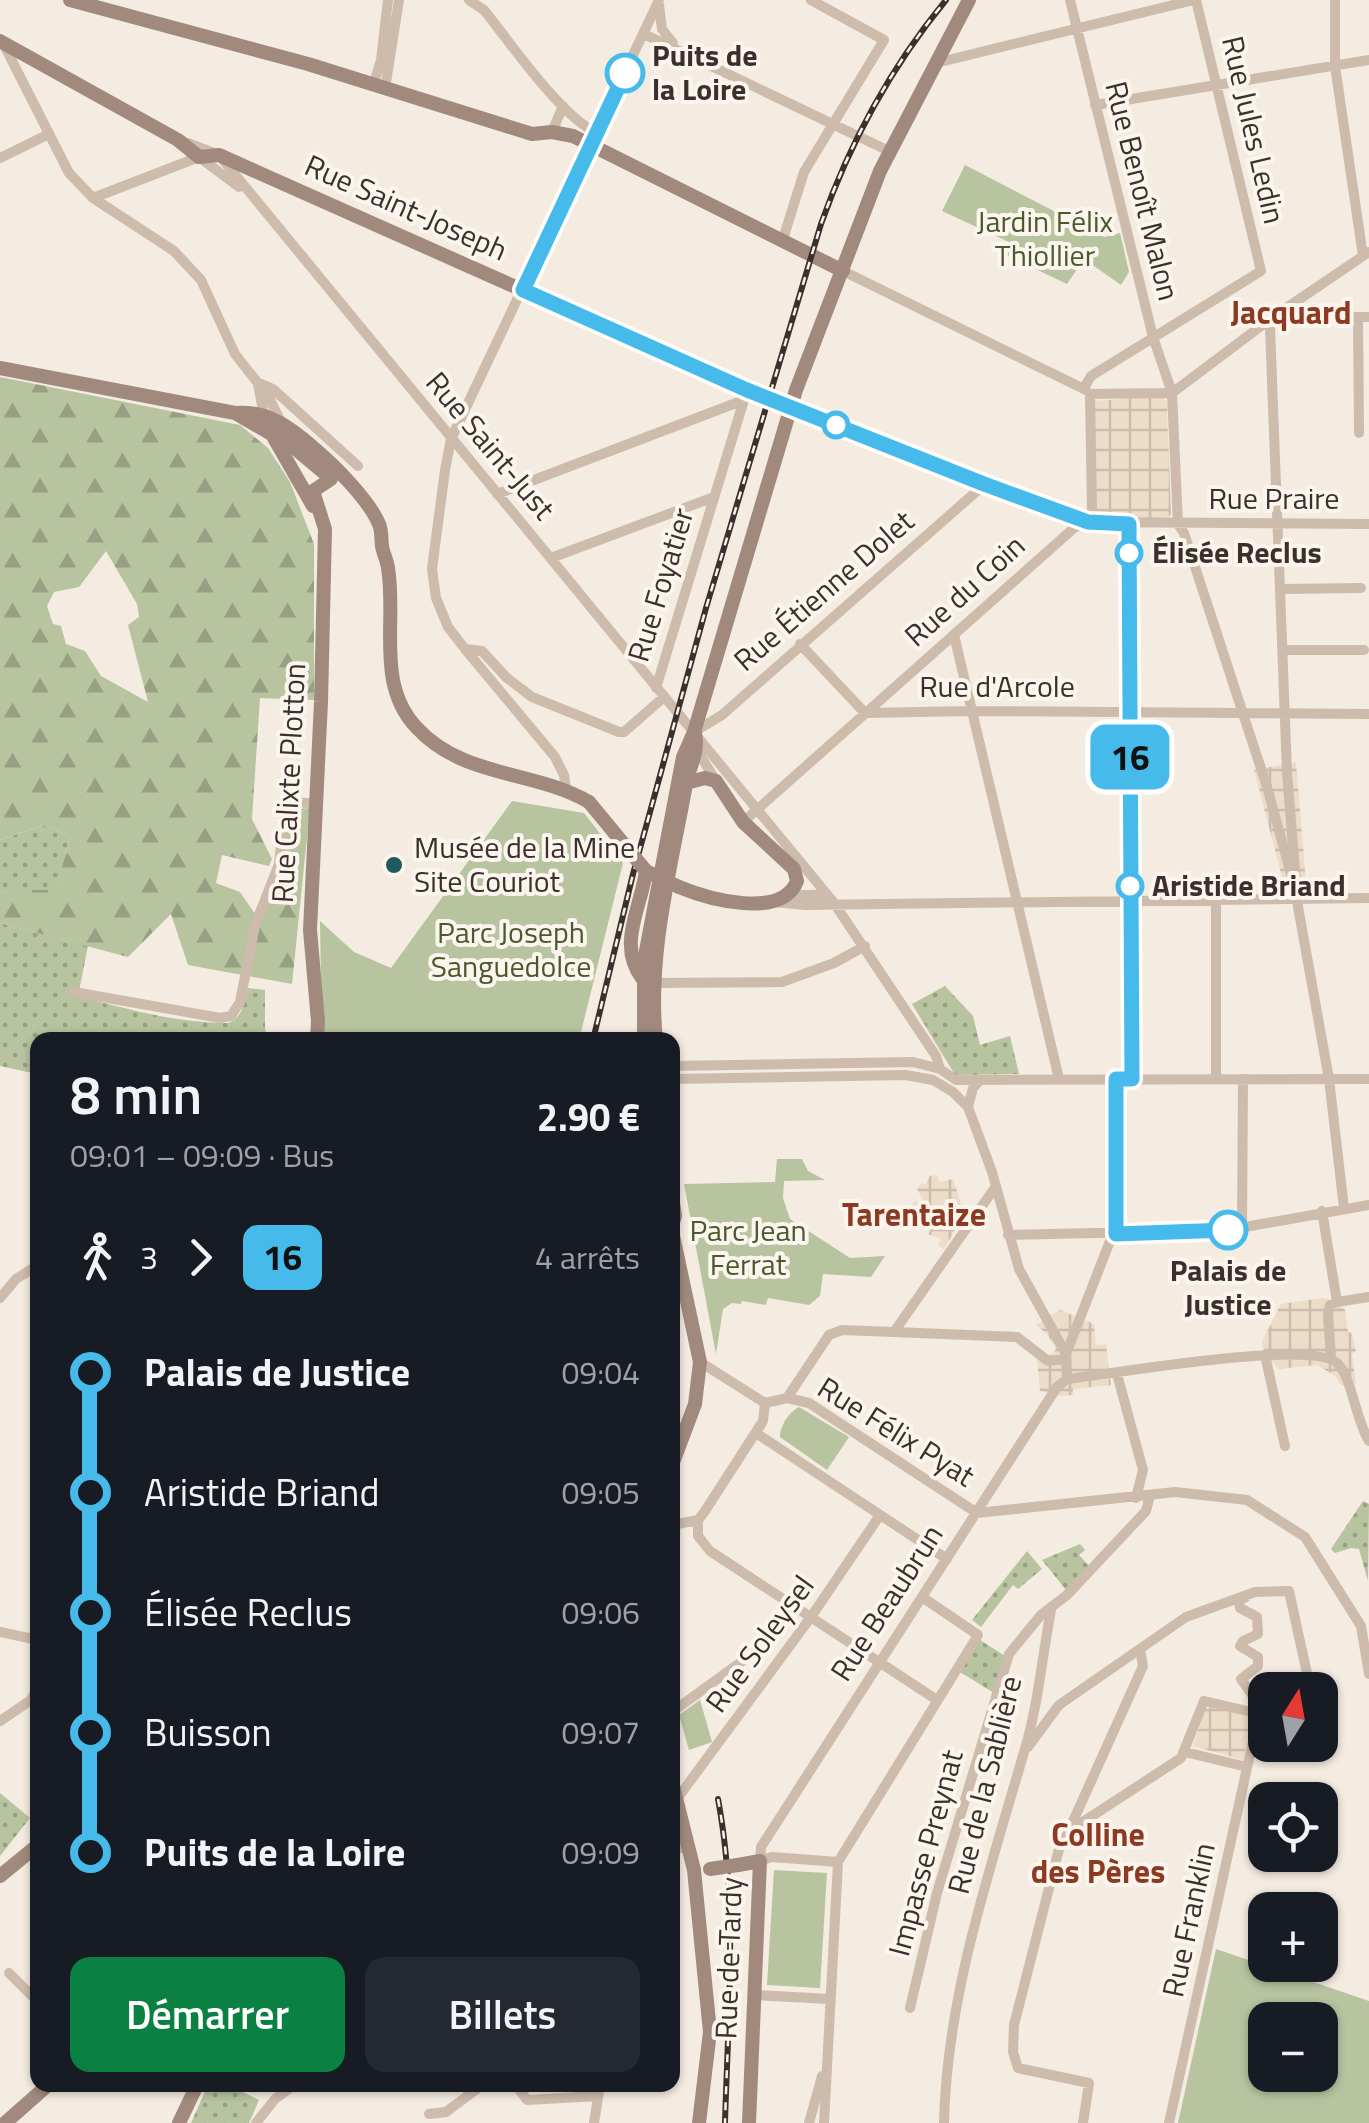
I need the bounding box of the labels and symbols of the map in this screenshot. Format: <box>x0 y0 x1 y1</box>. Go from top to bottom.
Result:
street label: Rue Jules Ledin <box>1210 31 1298 228</box>
place label: Puits de la Loire <box>652 32 757 112</box>
marker: Puits de la Loire <box>606 54 644 92</box>
street label: Rue Benoît Malon <box>1094 76 1192 305</box>
street label: Rue Saint-Joseph <box>298 142 515 272</box>
park label: Jardin Félix Thiollier <box>977 198 1113 278</box>
district label: Jacquard <box>1230 288 1352 336</box>
street label: Rue Saint-Just <box>415 361 567 530</box>
unlabelled marker <box>823 412 849 438</box>
street label: Rue Praire <box>1208 475 1340 521</box>
street label: Rue Étienne Dolet <box>723 498 924 682</box>
street label: Rue Foyatier <box>615 502 705 667</box>
street label: Rue du Coin <box>894 523 1035 657</box>
place label: Élisée Reclus <box>1152 529 1322 575</box>
marker: Élisée Reclus <box>1116 540 1142 566</box>
street label: Rue Calixte Plotton <box>259 662 317 904</box>
street label: Rue d'Arcole <box>919 663 1075 709</box>
line badge: 16 <box>1085 724 1175 790</box>
place label: Musée de la Mine Site Couriot <box>414 824 635 904</box>
marker: Musée de la Mine Site Couriot <box>383 854 405 876</box>
place label: Aristide Briand <box>1152 862 1346 908</box>
marker: Aristide Briand <box>1117 873 1143 899</box>
park label: Parc Joseph Sanguedolce <box>431 909 591 989</box>
district label: Tarentaize <box>842 1190 986 1238</box>
park label: Parc Jean Ferrat <box>689 1207 807 1287</box>
marker: Palais de Justice <box>1209 1211 1247 1249</box>
place label: Palais de Justice <box>1170 1247 1286 1327</box>
street label: Rue Félix Pyat <box>809 1365 984 1498</box>
street label: Rue Beaubrun <box>818 1515 954 1690</box>
street label: Rue Soleysel <box>693 1565 825 1722</box>
street label: Rue de la Sablière <box>935 1671 1033 1899</box>
north arrow <box>1248 1672 1338 1762</box>
street label: Impasse Preynat <box>875 1744 975 1961</box>
district label: Colline des Pères <box>1031 1810 1165 1895</box>
street label: Rue Franklin <box>1149 1838 1227 2001</box>
street label: Rue de Tardy <box>702 1876 754 2040</box>

